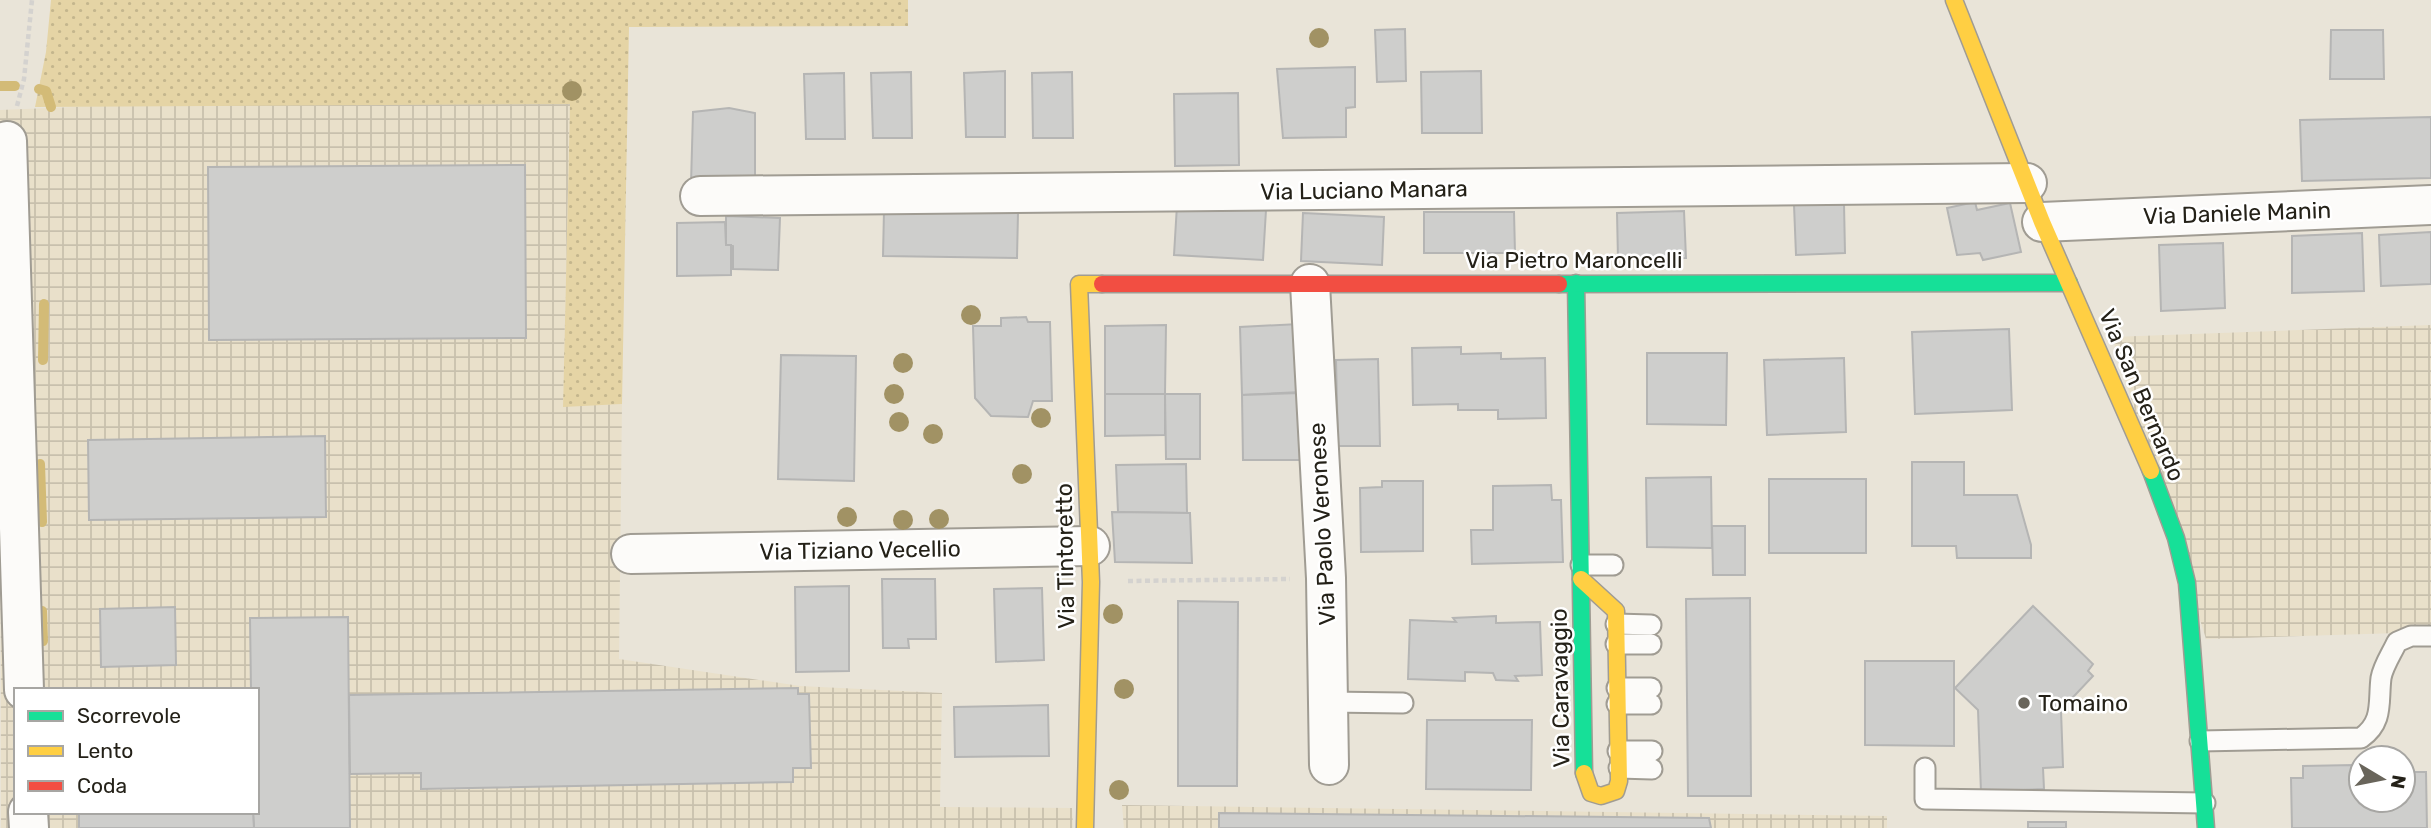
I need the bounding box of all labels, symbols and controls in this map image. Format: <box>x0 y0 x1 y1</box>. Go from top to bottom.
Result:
street label: Via Luciano Manara <box>1260 174 1468 206</box>
street label: Via Daniele Manin <box>2142 196 2332 230</box>
street label: Via Pietro Maroncelli <box>1465 246 1683 274</box>
street label: Via San Bernardo <box>2093 305 2191 485</box>
street label: Via Paolo Veronese <box>1303 422 1341 626</box>
street label: Via Tintoretto <box>1050 483 1080 629</box>
street label: Via Tiziano Vecellio <box>759 534 961 566</box>
street label: Via Caravaggio <box>1545 608 1575 768</box>
legend <box>14 688 259 814</box>
place label: Tomaino <box>2038 689 2128 717</box>
marker: Tomaino <box>2016 695 2032 711</box>
text: Scorrevole <box>77 703 181 728</box>
text: Lento <box>77 738 133 763</box>
north arrow <box>2347 744 2417 814</box>
text: Coda <box>77 773 127 798</box>
text: N <box>2386 773 2411 791</box>

